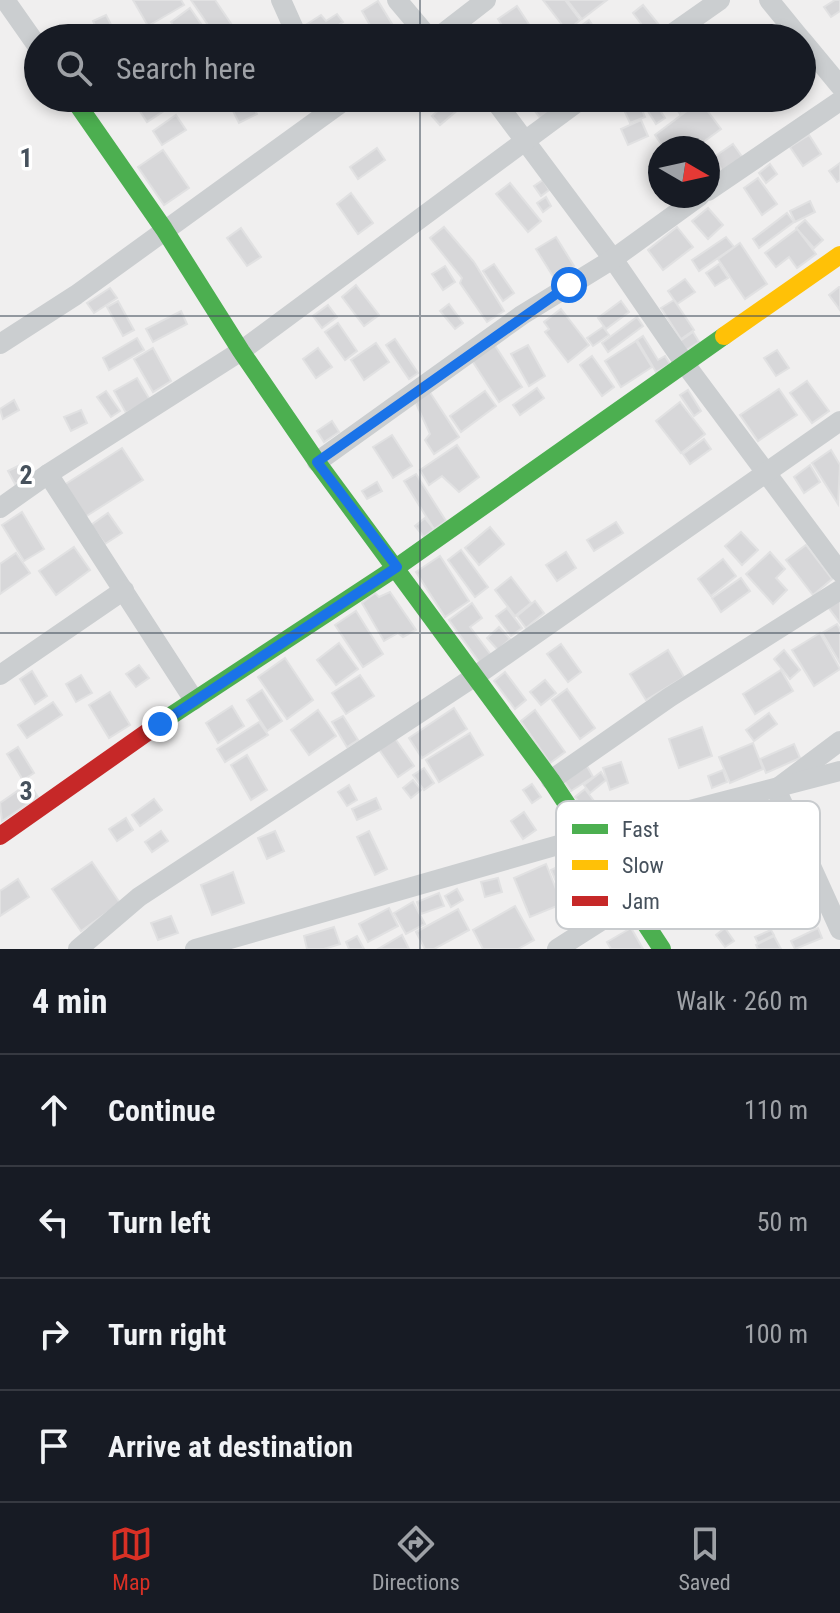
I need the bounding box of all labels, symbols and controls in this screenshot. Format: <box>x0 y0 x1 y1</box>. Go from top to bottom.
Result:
search box <box>24 24 816 112</box>
icon: search <box>52 46 96 90</box>
text: Search here <box>116 51 256 86</box>
north arrow <box>648 136 720 208</box>
text: 1 <box>19 143 33 173</box>
route start <box>551 267 587 303</box>
text: 2 <box>19 460 33 490</box>
route end <box>142 706 178 742</box>
text: 3 <box>19 776 33 806</box>
legend <box>556 801 820 929</box>
text: Fast <box>622 817 659 842</box>
text: Slow <box>622 853 664 878</box>
text: Jam <box>622 889 660 914</box>
text: 4 min <box>32 981 108 1021</box>
text: Walk · 260 m <box>676 986 808 1016</box>
icon: ahead <box>32 1088 76 1132</box>
text: Continue <box>108 1093 215 1128</box>
text: 110 m <box>744 1095 808 1125</box>
icon: left <box>32 1200 76 1244</box>
text: Turn left <box>108 1205 211 1240</box>
text: 50 m <box>757 1207 808 1237</box>
icon: right <box>32 1312 76 1356</box>
text: Turn right <box>108 1317 226 1352</box>
text: 100 m <box>744 1319 808 1349</box>
icon: arrive <box>32 1424 76 1468</box>
text: Arrive at destination <box>108 1429 353 1464</box>
tab: Map <box>109 1522 153 1595</box>
tab: Directions <box>372 1522 460 1595</box>
tab: Saved <box>678 1522 731 1595</box>

